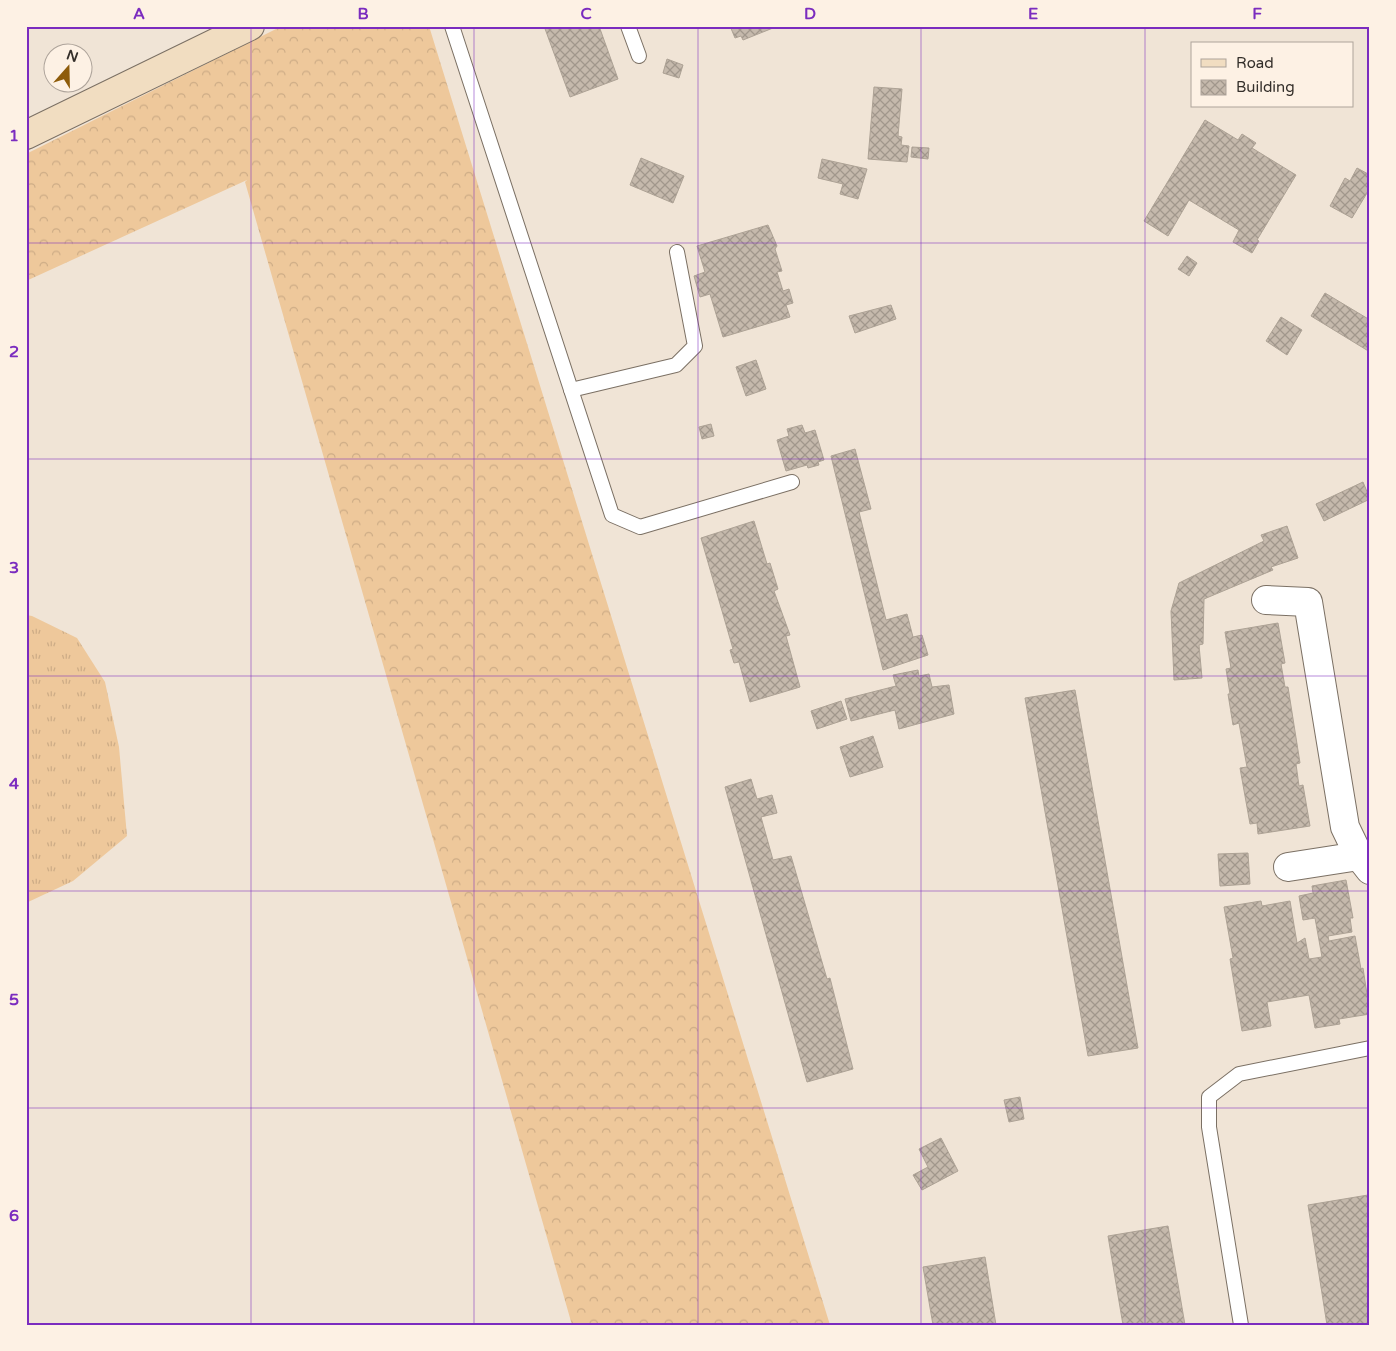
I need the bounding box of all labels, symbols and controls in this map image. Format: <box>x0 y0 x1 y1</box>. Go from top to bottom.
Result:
text: A <box>133 4 145 24</box>
text: B <box>357 4 369 24</box>
text: C <box>580 4 592 24</box>
text: D <box>804 4 816 24</box>
text: E <box>1028 4 1038 24</box>
text: F <box>1252 4 1262 24</box>
north arrow <box>42 42 92 92</box>
legend <box>1191 42 1354 108</box>
text: N <box>64 46 80 66</box>
text: Road <box>1236 54 1274 72</box>
text: Building <box>1236 78 1295 96</box>
text: 1 <box>9 126 19 146</box>
text: 2 <box>9 342 19 362</box>
text: 3 <box>9 558 19 578</box>
text: 4 <box>9 774 19 794</box>
text: 5 <box>9 990 19 1010</box>
text: 6 <box>9 1206 19 1226</box>

